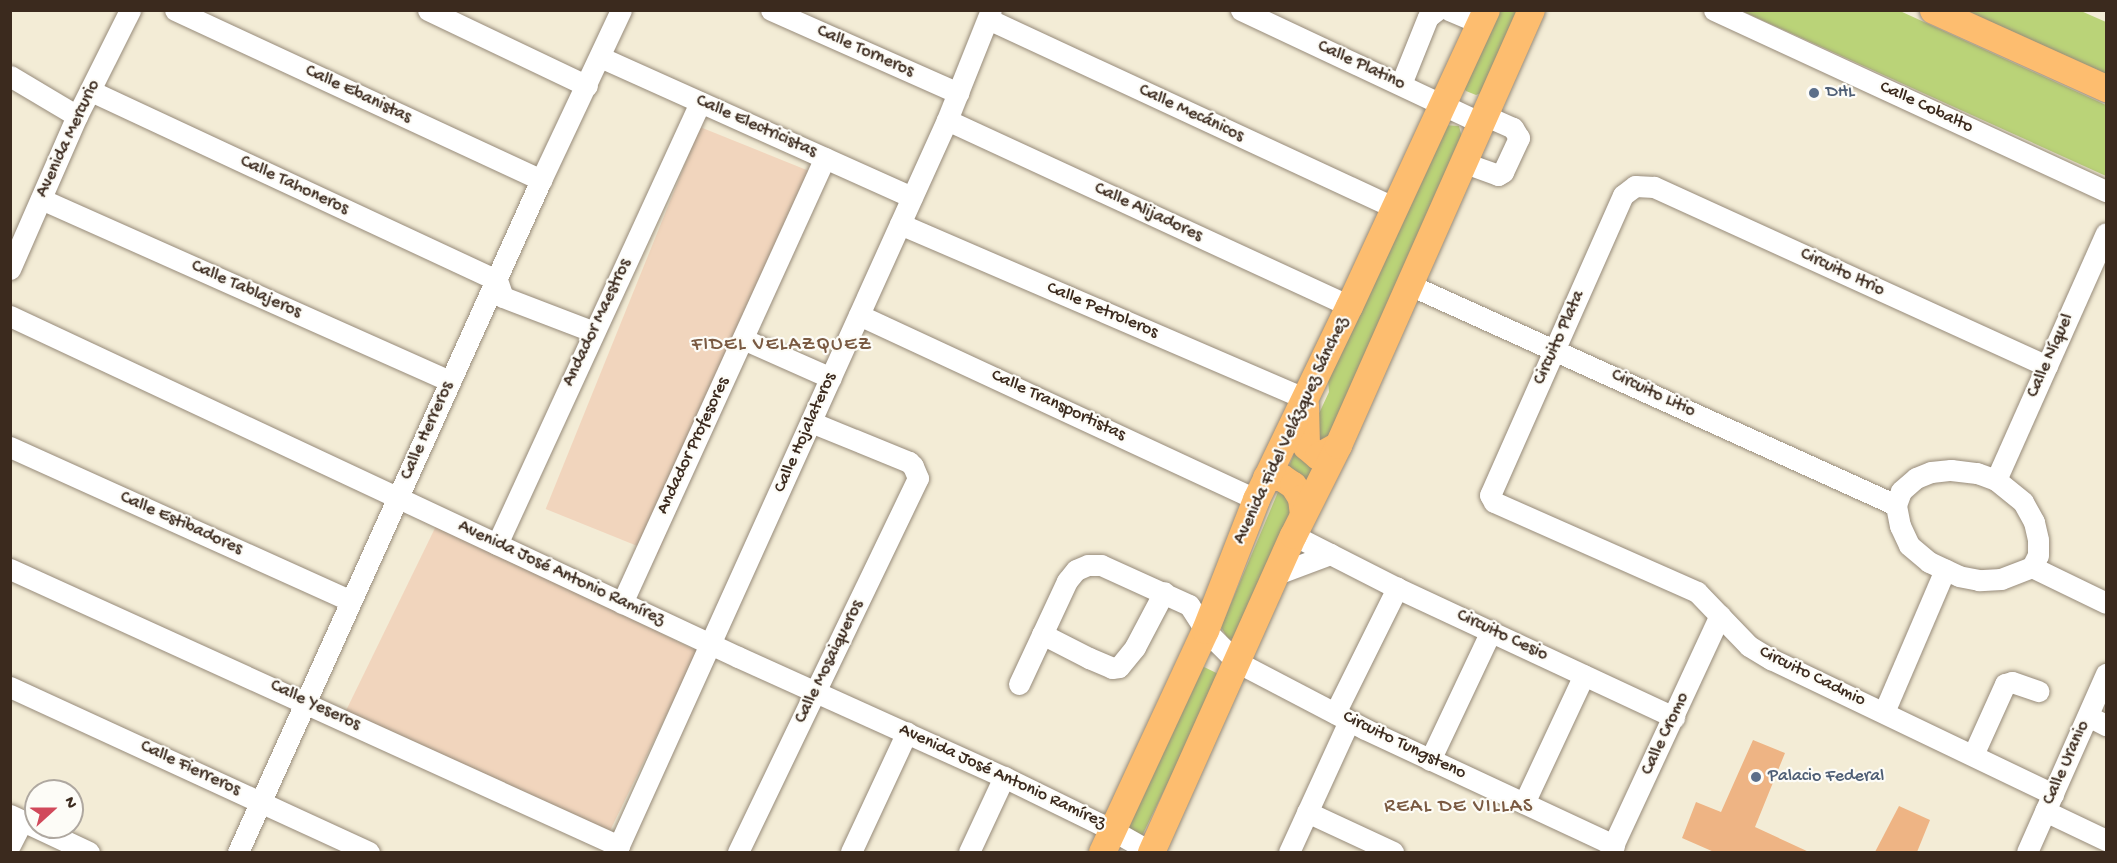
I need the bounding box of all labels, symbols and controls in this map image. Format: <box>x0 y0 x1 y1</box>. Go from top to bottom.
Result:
street label: Calle Torneros <box>813 21 917 83</box>
street label: Calle Platino <box>1314 36 1408 96</box>
street label: Calle Ebanistas <box>301 61 415 129</box>
street label: Avenida Mercurio <box>32 77 106 201</box>
street label: Calle Cobalto <box>1876 77 1976 139</box>
street label: Calle Mecánicos <box>1135 80 1247 148</box>
place label: DHL <box>1826 82 1855 104</box>
marker: DHL <box>1807 86 1821 100</box>
street label: Calle Electricistas <box>692 91 820 163</box>
street label: Calle Tahoneros <box>236 151 352 221</box>
street label: Calle Alijadores <box>1090 178 1206 248</box>
street label: Circuito Itrio <box>1796 244 1888 302</box>
street label: Calle Tablajeros <box>187 256 305 324</box>
street label: Andador Maestros <box>559 256 637 390</box>
street label: Calle Petroleros <box>1043 278 1161 344</box>
street label: Circuito Plata <box>1530 288 1590 388</box>
street label: Calle Níquel <box>2023 311 2079 401</box>
street label: Avenida Fidel Velázquez Sánchez <box>1230 314 1354 548</box>
district label: FIDEL VELAZQUEZ <box>691 333 873 357</box>
street label: Calle Transportistas <box>987 365 1129 447</box>
street label: Circuito Litio <box>1607 365 1699 423</box>
street label: Calle Hojalateros <box>770 370 842 496</box>
street label: Andador Profesores <box>653 374 735 518</box>
street label: Calle Herreros <box>397 379 459 483</box>
street label: Calle Estibadores <box>116 487 246 561</box>
street label: Avenida José Antonio Ramírez <box>454 517 668 631</box>
street label: Calle Mosaiqueros <box>791 597 869 727</box>
street label: Circuito Cesio <box>1453 605 1551 667</box>
street label: Circuito Cadmio <box>1755 642 1869 712</box>
street label: Calle Yeseros <box>266 676 364 736</box>
street label: Calle Cromo <box>1637 689 1695 779</box>
street label: Circuito Tungsteno <box>1339 707 1469 785</box>
street label: Calle Uranio <box>2039 718 2095 808</box>
street label: Avenida José Antonio Ramírez <box>895 720 1109 834</box>
street label: Calle Fierreros <box>136 736 244 802</box>
place label: Palacio Federal <box>1768 766 1884 788</box>
marker: Palacio Federal <box>1749 770 1763 784</box>
north arrow <box>24 779 84 839</box>
text: N <box>59 795 80 811</box>
district label: REAL DE VILLAS <box>1384 795 1534 819</box>

